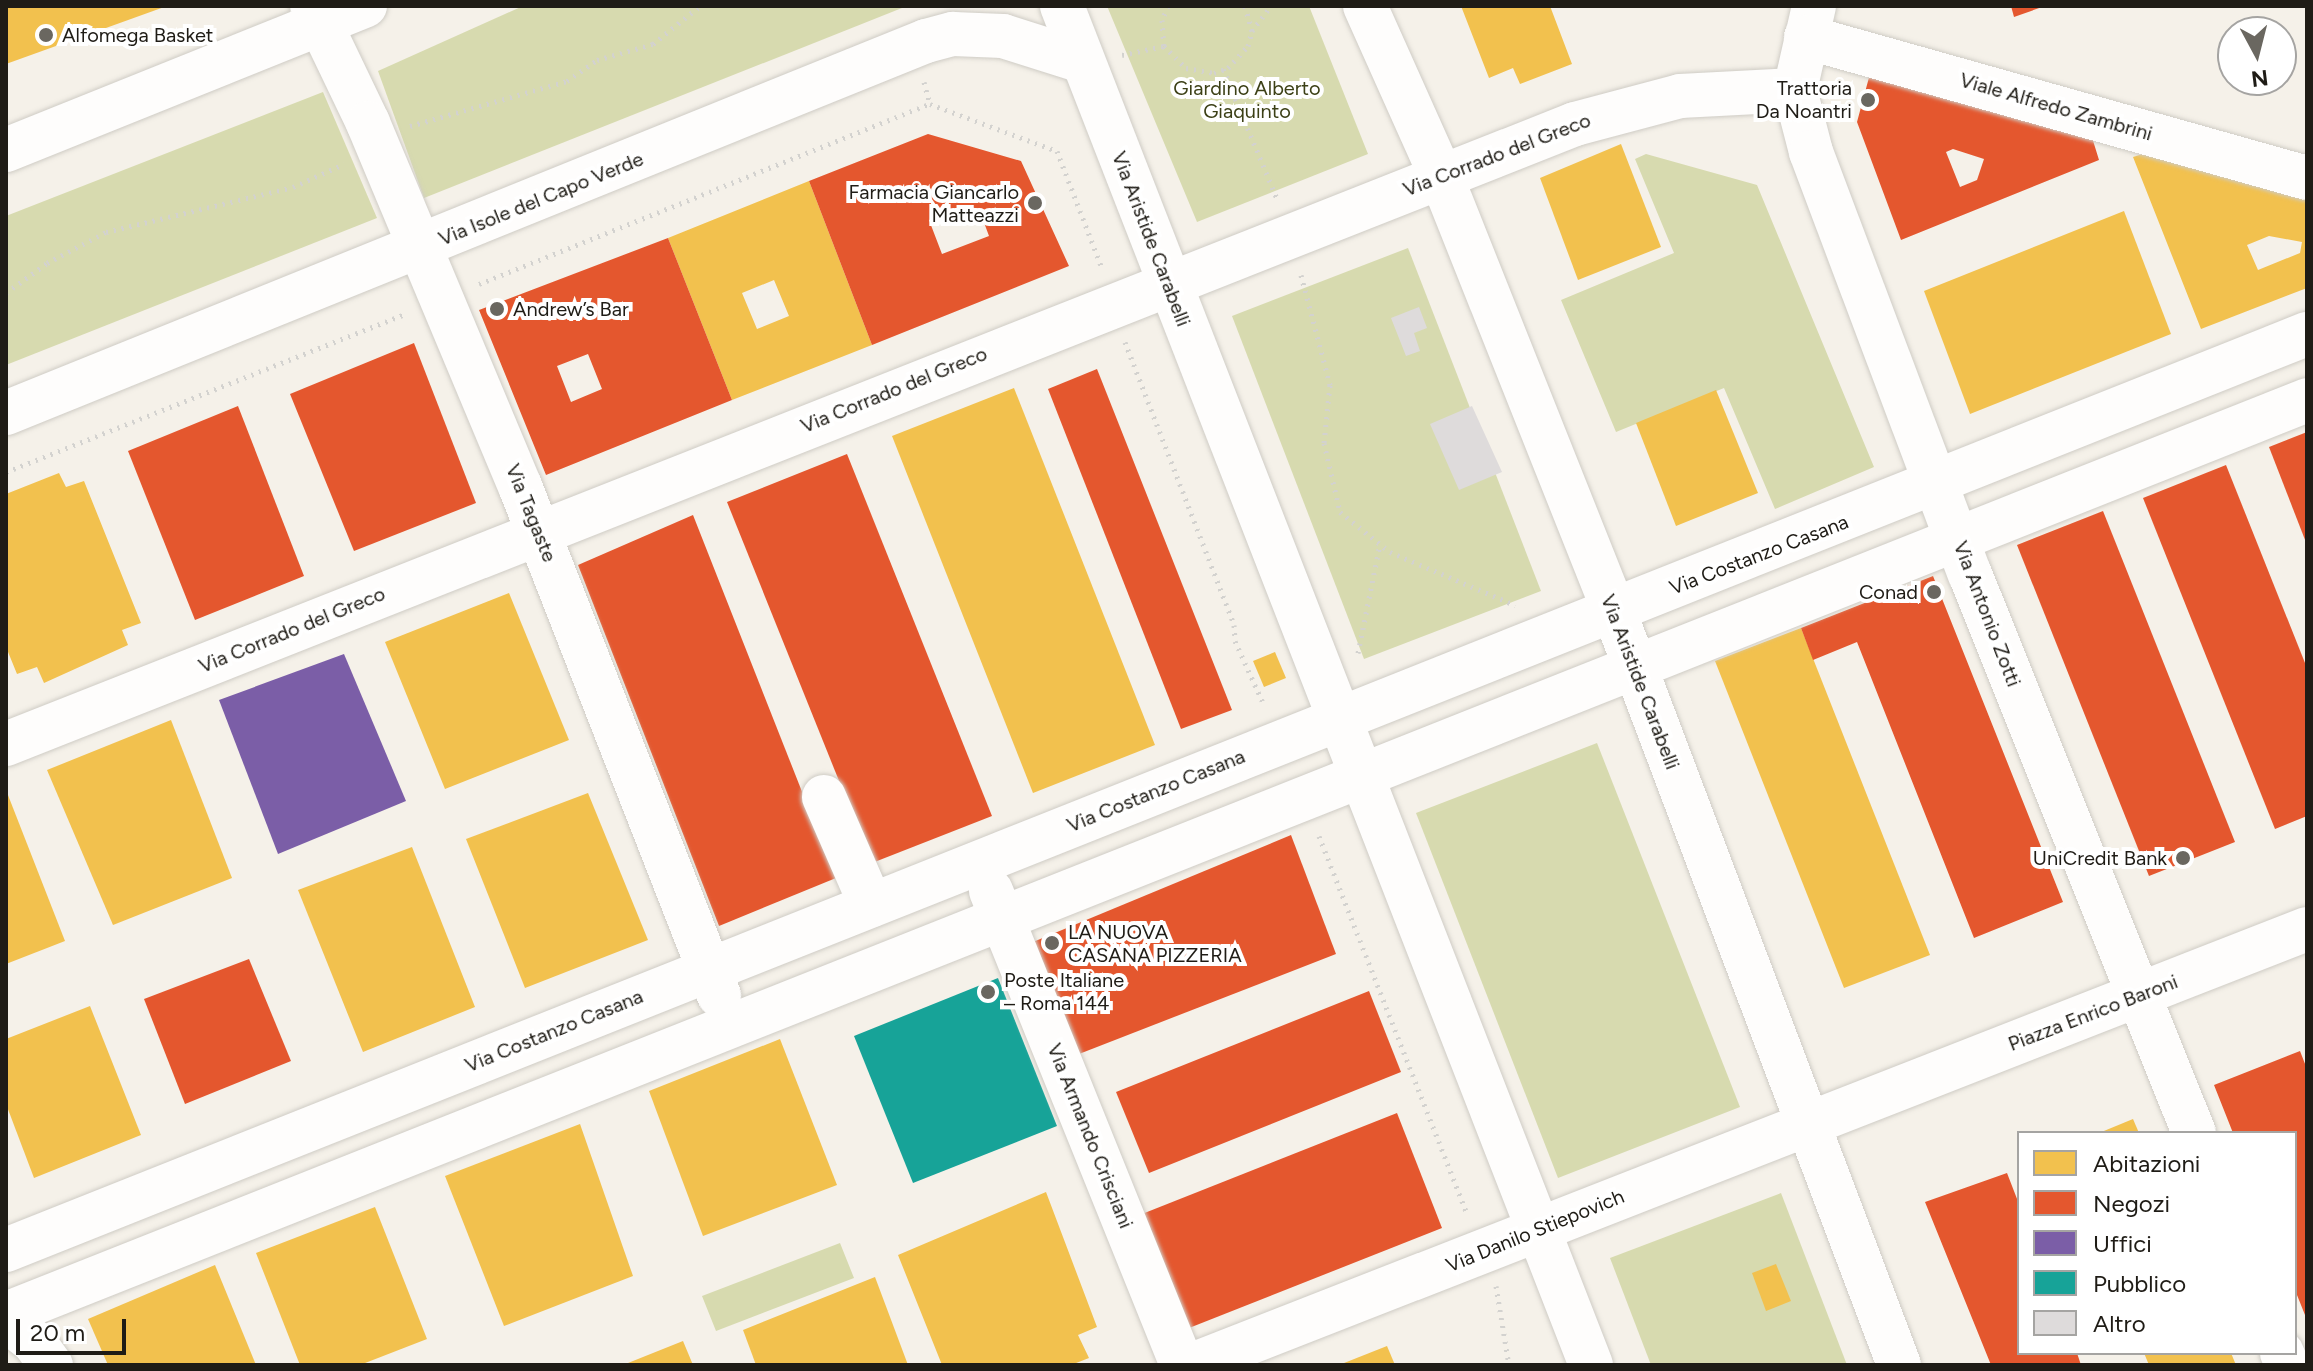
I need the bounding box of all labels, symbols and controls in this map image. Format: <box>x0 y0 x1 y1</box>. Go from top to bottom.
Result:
north arrow <box>2217 16 2297 96</box>
place label: Alfomega Basket <box>62 23 213 47</box>
marker: Alfomega Basket <box>37 26 55 44</box>
text: N <box>2250 64 2270 93</box>
street label: Viale Alfredo Zambrini <box>1957 68 2155 146</box>
place label: Trattoria Da Noantri <box>1756 76 1852 123</box>
park label: Giardino Alberto Giaquinto <box>1173 77 1321 124</box>
marker: Trattoria Da Noantri <box>1859 91 1877 109</box>
street label: Via Corrado del Greco <box>1400 108 1594 202</box>
street label: Via Isole del Capo Verde <box>435 147 647 251</box>
street label: Via Aristide Carabelli <box>1107 148 1195 330</box>
place label: Farmacia Giancarlo Matteazzi <box>848 180 1019 227</box>
marker: Farmacia Giancarlo Matteazzi <box>1026 194 1044 212</box>
place label: Andrew’s Bar <box>513 297 629 321</box>
marker: Andrew’s Bar <box>488 300 506 318</box>
street label: Via Corrado del Greco <box>797 342 991 438</box>
street label: Via Tagaste <box>501 461 561 565</box>
street label: Via Costanzo Casana <box>1666 510 1852 600</box>
street label: Via Antonio Zotti <box>1948 538 2026 690</box>
place label: Conad <box>1859 580 1918 604</box>
street label: Via Corrado del Greco <box>195 582 389 678</box>
marker: Conad <box>1925 583 1943 601</box>
street label: Via Aristide Carabelli <box>1596 591 1684 773</box>
street label: Via Costanzo Casana <box>1064 744 1248 838</box>
place label: UniCredit Bank <box>2033 846 2167 870</box>
marker: UniCredit Bank <box>2174 849 2192 867</box>
place label: LA NUOVA CASANA PIZZERIA <box>1068 920 1242 967</box>
marker: LA NUOVA CASANA PIZZERIA <box>1043 934 1061 952</box>
place label: Poste Italiane – Roma 144 <box>1004 968 1124 1015</box>
street label: Piazza Enrico Baroni <box>2005 970 2181 1056</box>
marker: Poste Italiane – Roma 144 <box>979 983 997 1001</box>
street label: Via Costanzo Casana <box>462 984 646 1078</box>
street label: Via Armando Crisciani <box>1042 1040 1138 1232</box>
legend <box>2017 1131 2297 1355</box>
text: Abitazioni <box>2093 1149 2200 1178</box>
street label: Via Danilo Stiepovich <box>1442 1184 1628 1278</box>
text: Negozi <box>2093 1189 2170 1218</box>
text: Uffici <box>2093 1229 2152 1258</box>
text: Pubblico <box>2093 1269 2186 1298</box>
scale bar <box>20 1303 130 1353</box>
text: Altro <box>2093 1309 2146 1338</box>
text: 20 m <box>30 1318 85 1347</box>

